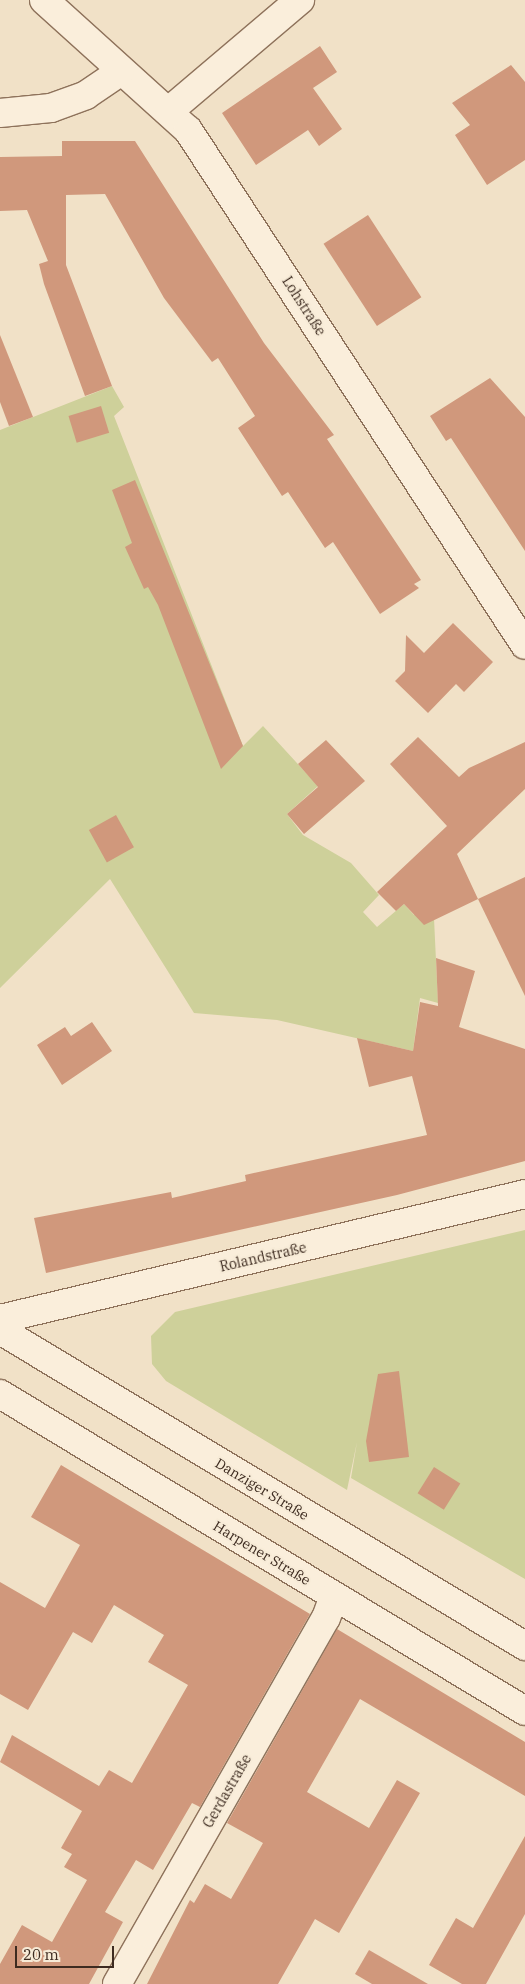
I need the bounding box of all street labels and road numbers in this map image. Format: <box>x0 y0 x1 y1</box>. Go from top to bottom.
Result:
street label: Lohstraße <box>279 273 329 339</box>
street label: Rolandstraße <box>218 1239 308 1275</box>
street label: Danziger Straße <box>212 1455 312 1523</box>
street label: Harpener Straße <box>210 1517 314 1589</box>
street label: Gerdastraße <box>199 1751 255 1831</box>

